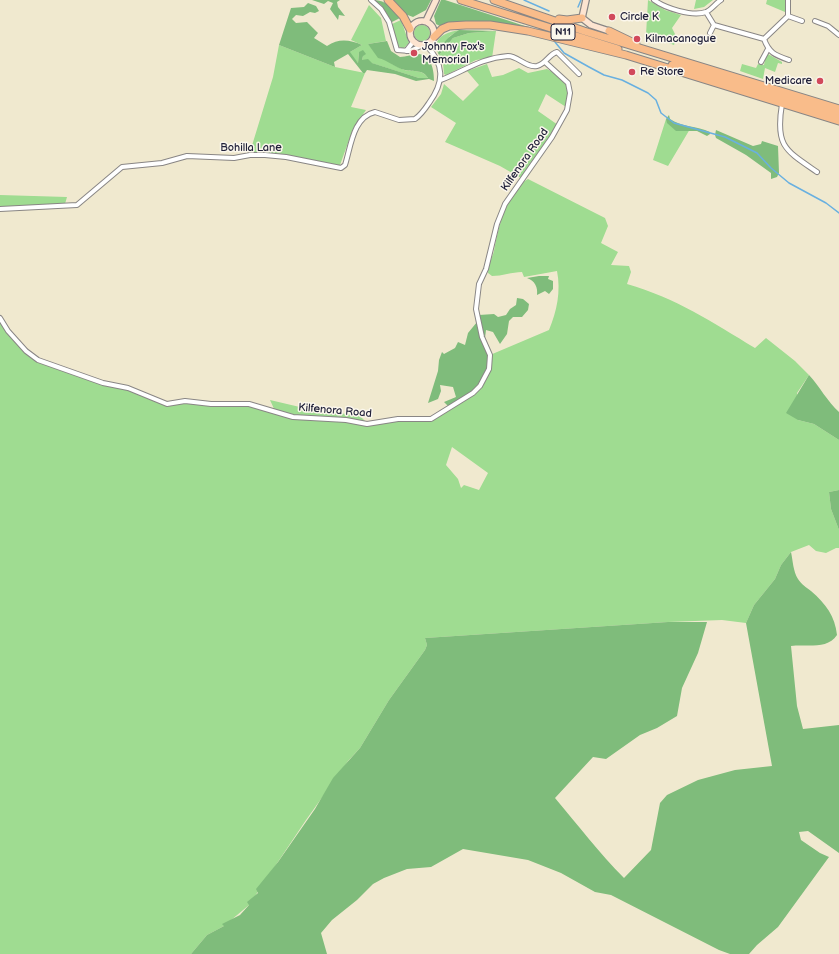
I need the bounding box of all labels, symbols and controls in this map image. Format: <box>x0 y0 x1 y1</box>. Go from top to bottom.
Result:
place label: Circle K <box>620 10 659 24</box>
marker: Circle K <box>607 12 617 22</box>
road number: N11 <box>551 24 575 40</box>
place label: Kilmacanogue <box>645 32 716 46</box>
marker: Kilmacanogue <box>632 34 642 44</box>
place label: Johnny Fox's Memorial <box>422 40 485 66</box>
marker: Johnny Fox's Memorial <box>409 48 419 58</box>
place label: Re Store <box>640 65 684 79</box>
marker: Re Store <box>627 67 637 77</box>
place label: Medicare <box>765 74 812 88</box>
marker: Medicare <box>815 76 825 86</box>
street label: Kilfenora Road <box>498 126 552 194</box>
street label: Bohilla Lane <box>220 141 282 155</box>
street label: Kilfenora Road <box>298 401 372 421</box>

